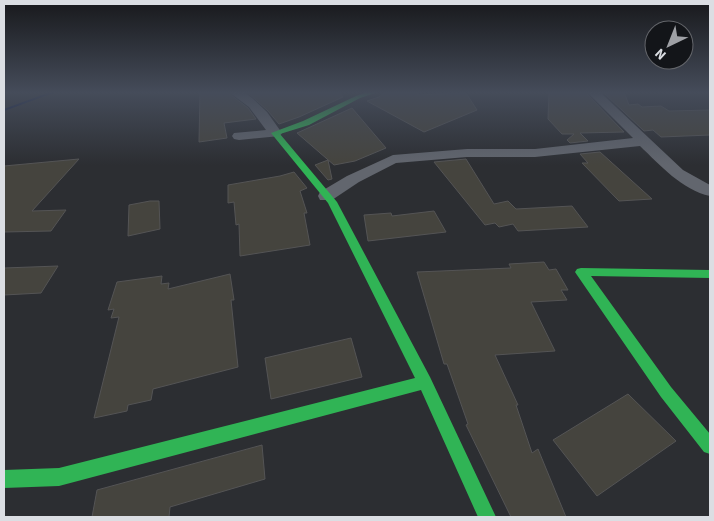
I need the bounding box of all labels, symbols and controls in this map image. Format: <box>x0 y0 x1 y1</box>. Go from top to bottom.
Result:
north arrow <box>644 20 694 70</box>
text: N <box>651 43 671 64</box>

